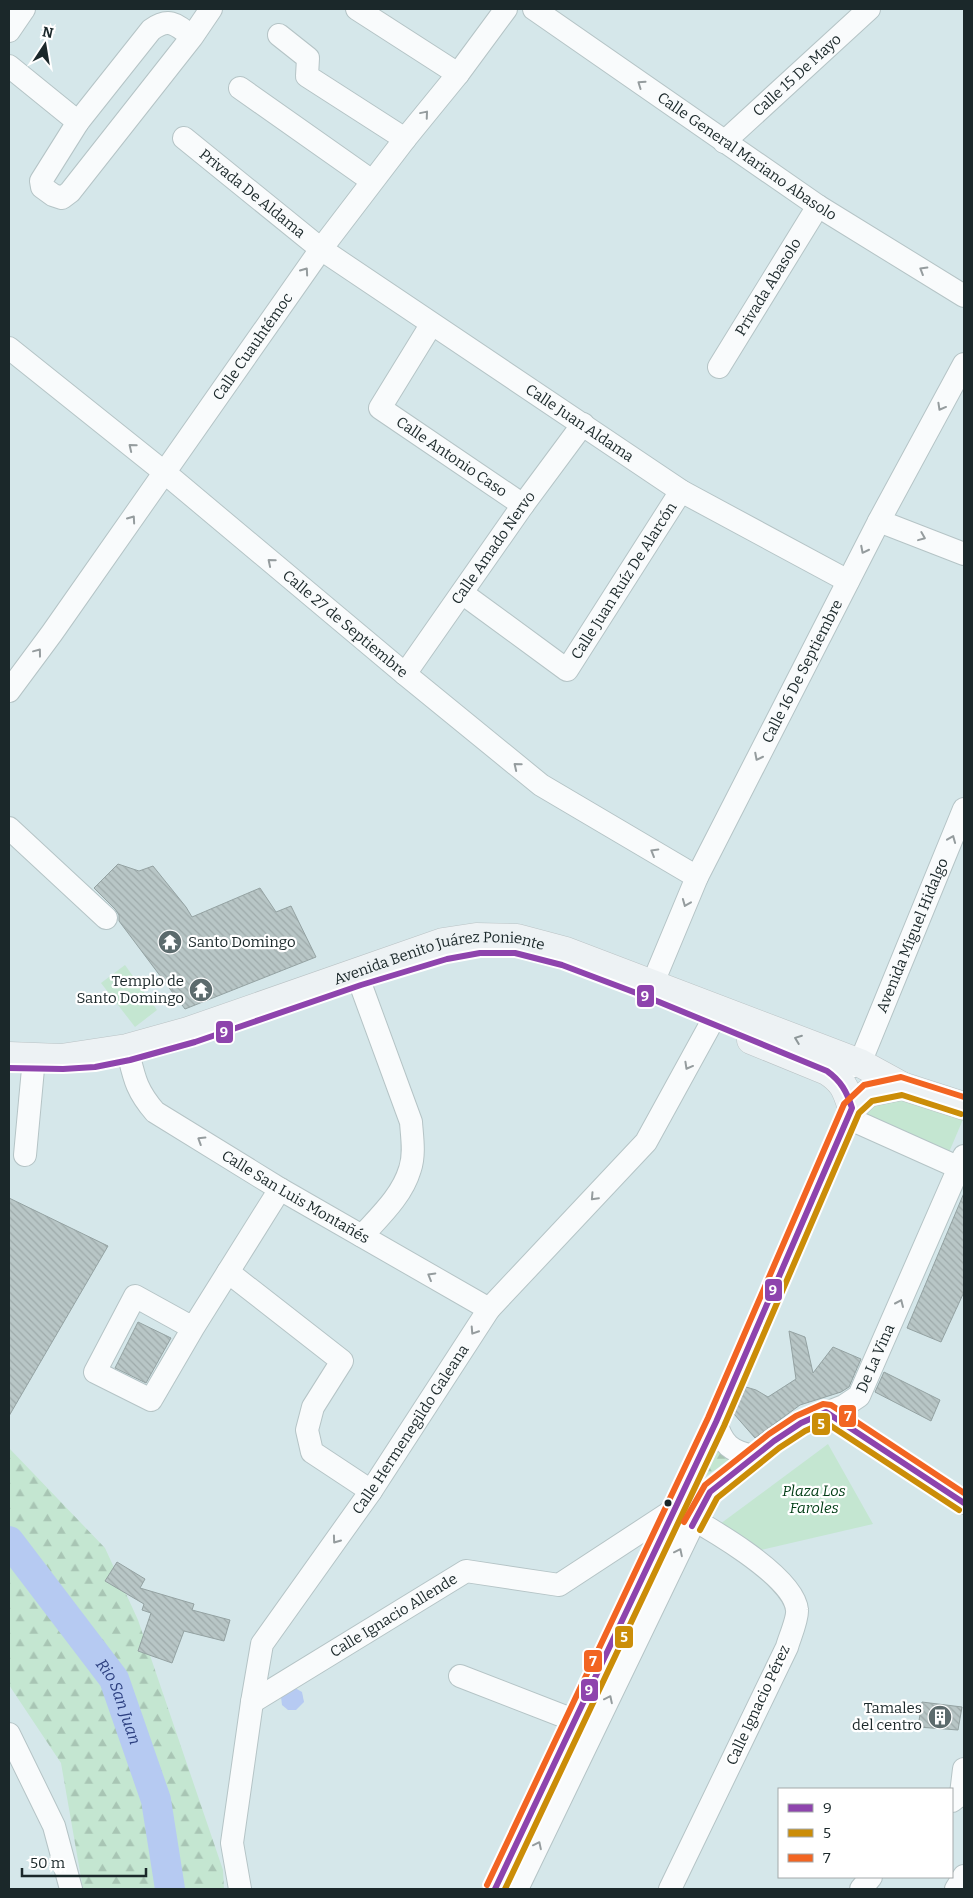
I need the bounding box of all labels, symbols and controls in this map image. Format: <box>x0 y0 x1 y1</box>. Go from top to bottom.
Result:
north arrow <box>20 20 70 70</box>
text: N <box>41 23 55 42</box>
street label: Calle 15 De Mayo <box>749 30 845 120</box>
one-way arrow <box>637 81 647 90</box>
street label: Calle General Mariano Abasolo <box>654 88 840 224</box>
one-way arrow <box>419 111 428 120</box>
street label: Privada De Aldama <box>196 145 309 242</box>
street label: Privada Abasolo <box>731 235 805 339</box>
one-way arrow <box>299 267 308 277</box>
one-way arrow <box>919 267 928 277</box>
street label: Calle Cuauhtémoc <box>209 289 297 404</box>
street label: Calle Juan Aldama <box>522 380 637 466</box>
one-way arrow <box>937 402 947 411</box>
street label: Calle Antonio Caso <box>393 413 511 501</box>
one-way arrow <box>129 444 138 452</box>
street label: Calle Amado Nervo <box>447 488 539 608</box>
street label: Calle Juan Ruíz De Alarcón <box>567 499 681 663</box>
one-way arrow <box>126 515 135 525</box>
one-way arrow <box>917 531 926 542</box>
one-way arrow <box>860 545 870 554</box>
one-way arrow <box>267 558 276 567</box>
street label: Calle 27 de Septiembre <box>279 566 412 682</box>
street label: Calle 16 De Septiembre <box>758 596 846 746</box>
one-way arrow <box>32 648 41 658</box>
one-way arrow <box>754 752 764 761</box>
one-way arrow <box>514 763 523 771</box>
one-way arrow <box>946 836 956 844</box>
one-way arrow <box>651 848 660 858</box>
street label: Avenida Miguel Hidalgo <box>873 855 952 1015</box>
one-way arrow <box>681 898 692 907</box>
street label: Avenida Benito Juárez Poniente <box>331 928 547 988</box>
temple icon: Santo Domingo <box>157 929 183 955</box>
place label: Santo Domingo <box>188 933 296 951</box>
place label: Templo de Santo Domingo <box>76 972 184 1007</box>
temple icon: Templo de Santo Domingo <box>188 977 214 1003</box>
line badge: 9 <box>636 984 655 1008</box>
text: 9 <box>641 988 649 1005</box>
line badge: 9 <box>215 1020 234 1044</box>
text: 9 <box>220 1024 228 1041</box>
one-way arrow <box>794 1035 803 1045</box>
one-way arrow <box>684 1061 694 1070</box>
one-way arrow <box>197 1137 207 1146</box>
street label: Calle San Luis Montañés <box>218 1146 373 1247</box>
one-way arrow <box>591 1192 600 1201</box>
one-way arrow <box>428 1273 437 1283</box>
line badge: 9 <box>764 1278 783 1302</box>
text: 9 <box>769 1282 777 1299</box>
one-way arrow <box>893 1299 904 1308</box>
street label: De La Vina <box>853 1321 898 1396</box>
one-way arrow <box>471 1326 481 1335</box>
street label: Calle Hermenegildo Galeana <box>348 1341 473 1518</box>
line badge: 7 <box>838 1404 857 1428</box>
text: 7 <box>844 1408 852 1425</box>
line badge: 5 <box>811 1412 831 1436</box>
text: 5 <box>817 1416 825 1433</box>
park label: Plaza Los Faroles <box>782 1482 846 1517</box>
unlabelled marker <box>663 1498 673 1508</box>
one-way arrow <box>333 1534 342 1544</box>
one-way arrow <box>673 1548 683 1557</box>
street label: Calle Ignacio Allende <box>327 1570 461 1661</box>
line badge: 5 <box>614 1625 634 1649</box>
text: 5 <box>620 1629 628 1646</box>
street label: Calle Ignacio Pérez <box>722 1642 794 1768</box>
line badge: 7 <box>583 1649 603 1673</box>
text: 7 <box>589 1653 597 1670</box>
water label: Rio San Juan <box>92 1655 145 1747</box>
line badge: 9 <box>580 1678 599 1702</box>
text: 9 <box>585 1682 593 1699</box>
one-way arrow <box>603 1695 613 1704</box>
place label: Tamales del centro <box>852 1699 922 1734</box>
building icon: Tamales del centro <box>927 1704 953 1730</box>
legend <box>778 1788 953 1878</box>
text: 9 <box>823 1799 832 1817</box>
text: 5 <box>823 1824 831 1842</box>
one-way arrow <box>532 1841 543 1850</box>
scale bar <box>22 1846 146 1878</box>
text: 7 <box>823 1849 831 1867</box>
text: 50 m <box>30 1854 66 1872</box>

